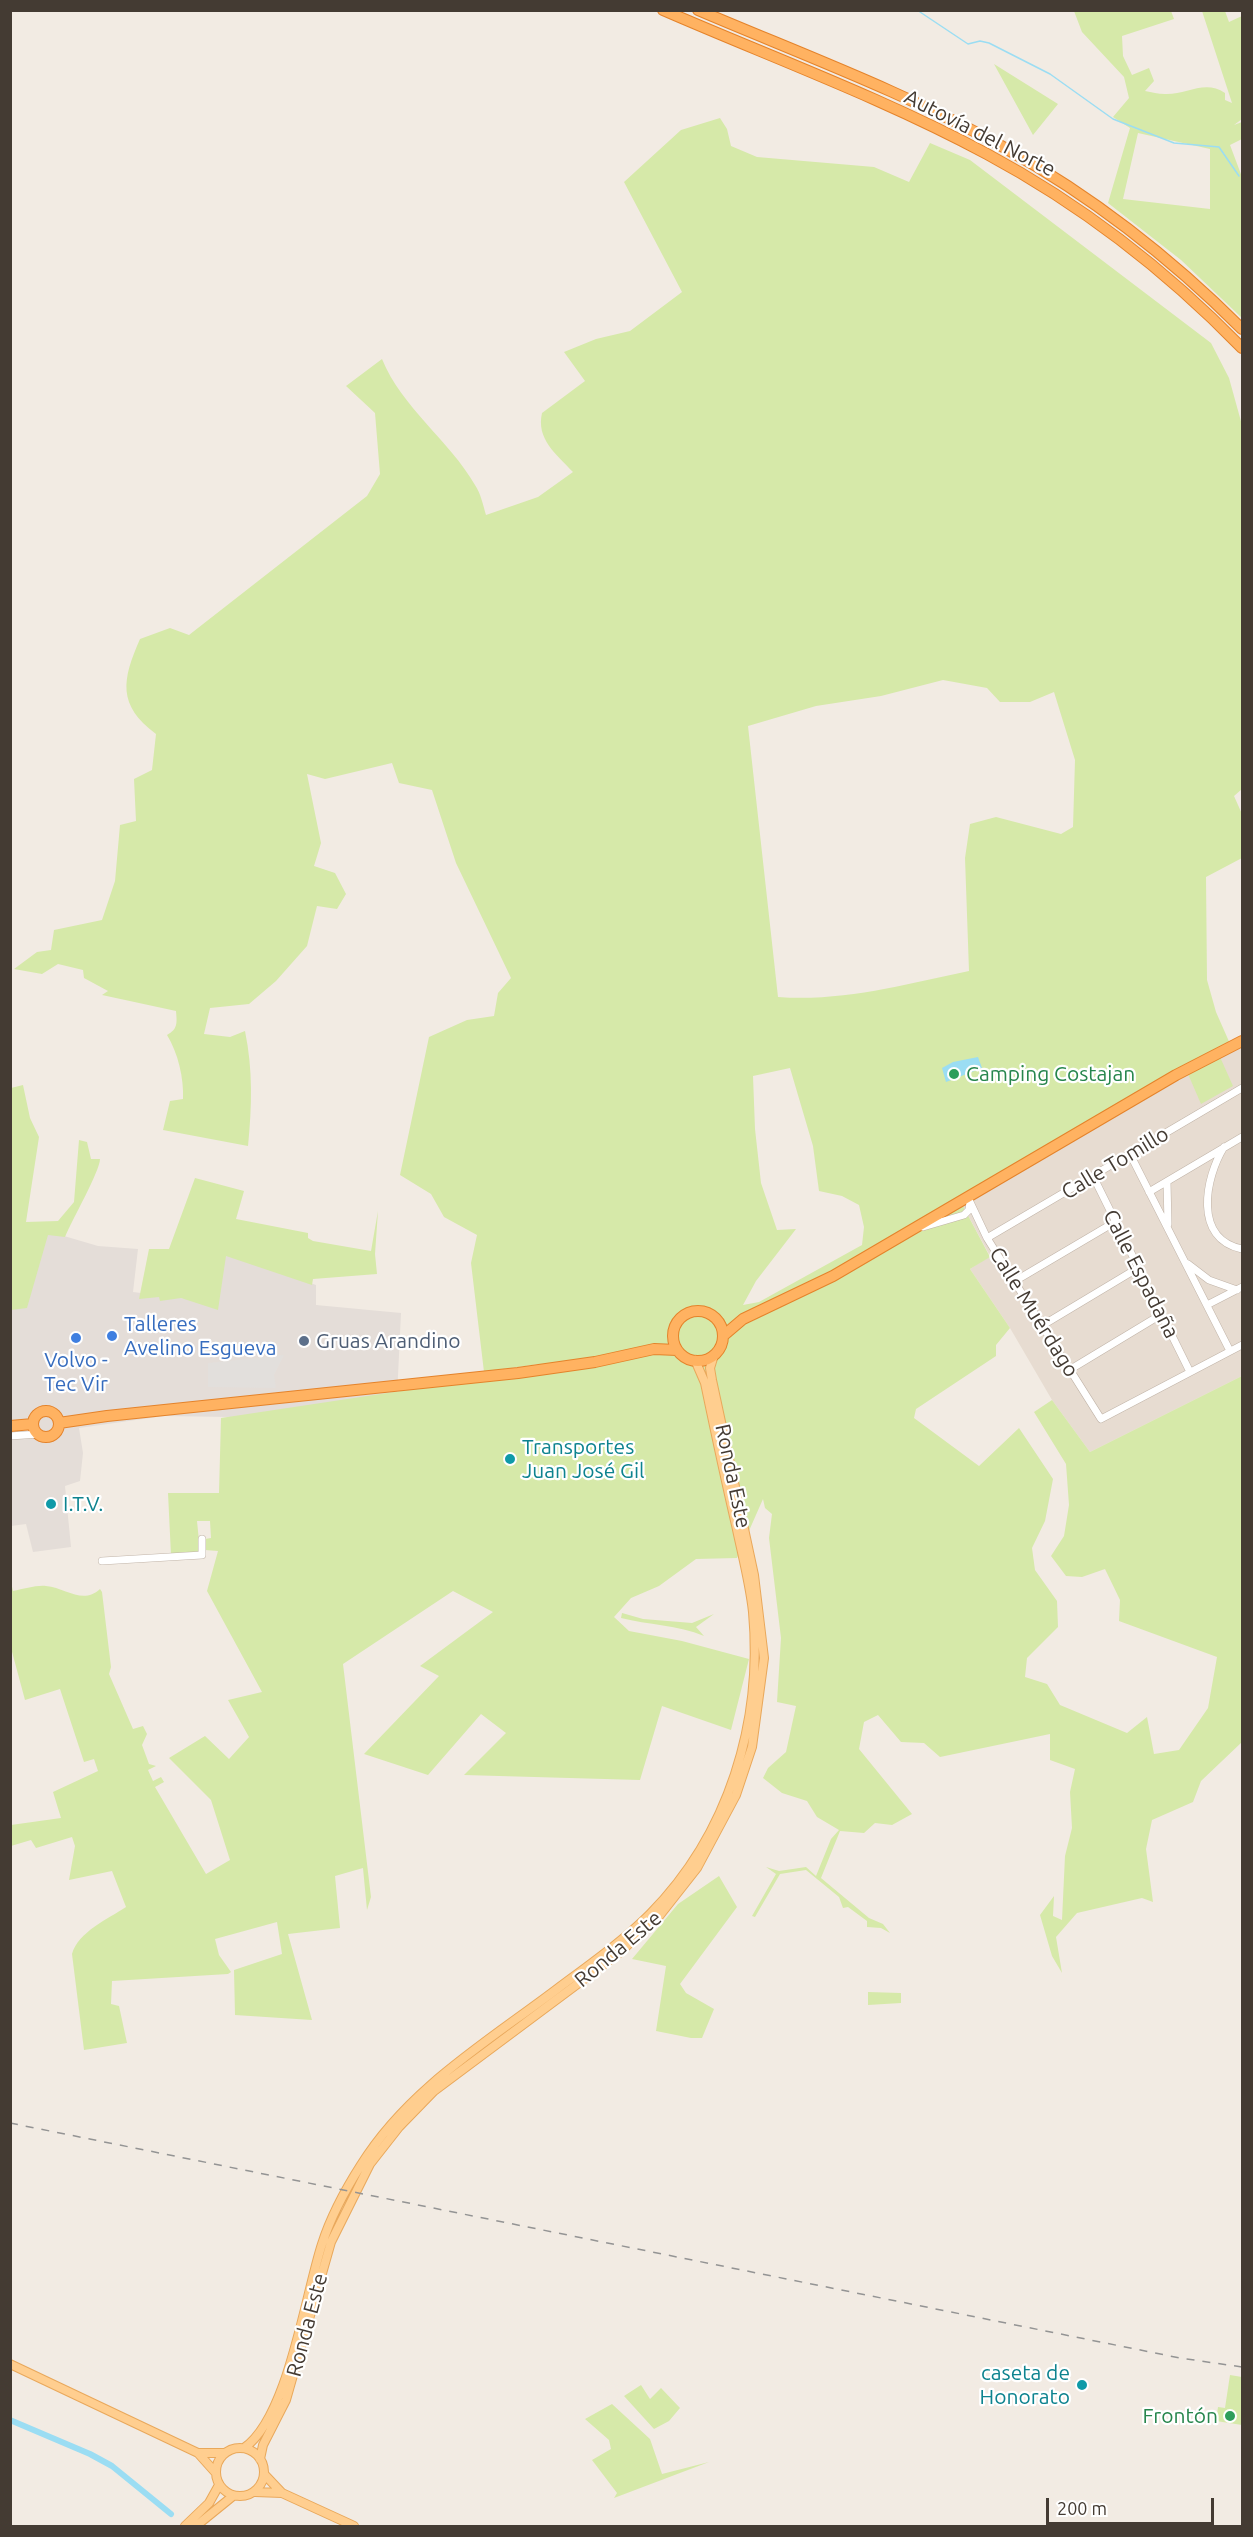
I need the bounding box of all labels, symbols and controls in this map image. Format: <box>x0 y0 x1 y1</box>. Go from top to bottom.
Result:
street label: Autovía del Norte <box>900 84 1060 182</box>
place label: Camping Costajan <box>966 1061 1135 1087</box>
marker: Camping Costajan <box>947 1067 961 1081</box>
street label: Calle Tomillo <box>1057 1121 1173 1205</box>
street label: Calle Espadaña <box>1098 1205 1184 1343</box>
street label: Calle Muérdago <box>984 1242 1084 1382</box>
place label: Talleres Avelino Esgueva <box>124 1311 276 1361</box>
place label: Gruas Arandino <box>316 1328 461 1354</box>
marker: Talleres Avelino Esgueva <box>105 1329 119 1343</box>
marker: Volvo - Tec Vir <box>69 1331 83 1345</box>
marker: Gruas Arandino <box>297 1334 311 1348</box>
place label: Volvo - Tec Vir <box>44 1347 108 1397</box>
street label: Ronda Este <box>710 1422 756 1530</box>
place label: Transportes Juan José Gil <box>522 1434 645 1484</box>
marker: Transportes Juan José Gil <box>503 1452 517 1466</box>
place label: I.T.V. <box>63 1491 103 1517</box>
marker: I.T.V. <box>44 1497 58 1511</box>
street label: Ronda Este <box>569 1905 667 1993</box>
street label: Ronda Este <box>281 2271 333 2379</box>
place label: caseta de Honorato <box>980 2360 1070 2410</box>
marker: caseta de Honorato <box>1075 2378 1089 2392</box>
place label: Frontón <box>1143 2403 1218 2429</box>
marker: Frontón <box>1223 2409 1237 2423</box>
scale bar <box>1049 2486 1217 2524</box>
text: 200 m <box>1057 2498 1107 2518</box>

